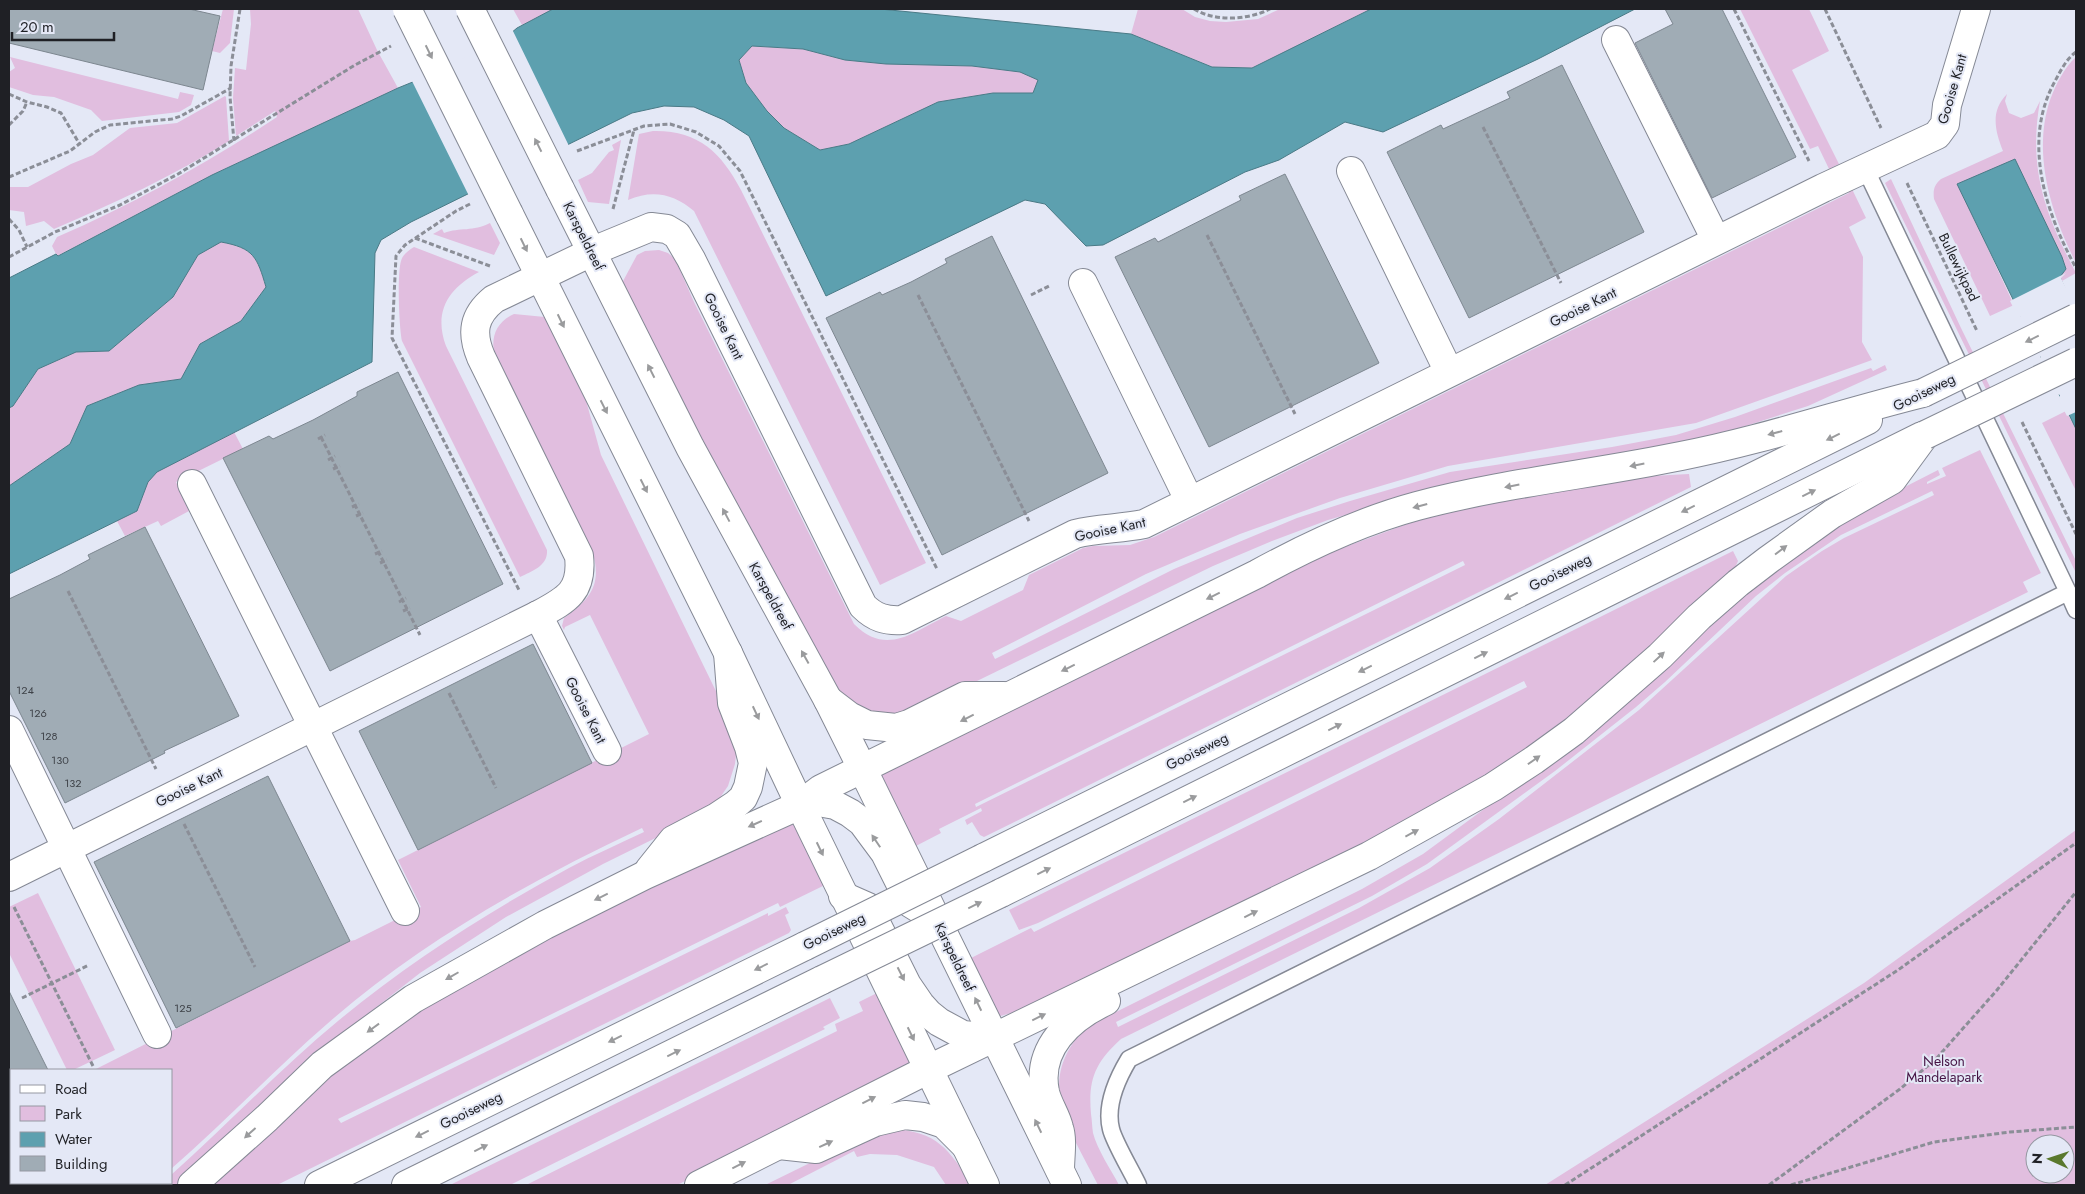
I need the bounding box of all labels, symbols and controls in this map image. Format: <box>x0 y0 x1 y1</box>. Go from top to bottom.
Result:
scale bar <box>12 10 115 42</box>
text: 20 m <box>20 16 54 38</box>
one-way arrow <box>425 45 433 60</box>
street label: Gooise Kant <box>1932 51 1972 126</box>
one-way arrow <box>534 138 542 152</box>
street label: Karspeldreef <box>558 198 610 275</box>
street label: Bullewijkpad <box>1934 229 1984 305</box>
one-way arrow <box>520 238 528 253</box>
street label: Gooise Kant <box>1546 282 1620 332</box>
street label: Gooise Kant <box>699 289 749 363</box>
one-way arrow <box>557 314 565 328</box>
one-way arrow <box>2025 335 2040 343</box>
one-way arrow <box>647 363 655 378</box>
street label: Gooiseweg <box>1890 368 1958 416</box>
one-way arrow <box>600 400 608 414</box>
one-way arrow <box>1768 429 1783 437</box>
one-way arrow <box>1826 433 1841 441</box>
one-way arrow <box>1628 462 1644 470</box>
one-way arrow <box>640 479 648 493</box>
one-way arrow <box>1505 482 1520 490</box>
one-way arrow <box>1802 489 1816 497</box>
one-way arrow <box>1413 502 1428 510</box>
one-way arrow <box>1681 505 1695 513</box>
one-way arrow <box>722 507 730 522</box>
street label: Gooise Kant <box>1073 512 1148 546</box>
one-way arrow <box>1774 545 1788 555</box>
street label: Gooiseweg <box>1526 548 1594 596</box>
street label: Karspeldreef <box>744 559 798 634</box>
one-way arrow <box>1206 591 1221 600</box>
one-way arrow <box>1504 593 1518 601</box>
one-way arrow <box>801 650 809 664</box>
one-way arrow <box>1474 651 1488 659</box>
one-way arrow <box>1653 651 1665 663</box>
one-way arrow <box>1061 664 1075 672</box>
one-way arrow <box>1358 665 1372 673</box>
street label: Gooise Kant <box>561 673 612 747</box>
house number: 124 <box>16 682 34 698</box>
house number: 126 <box>29 705 47 721</box>
one-way arrow <box>752 706 760 720</box>
one-way arrow <box>960 714 974 722</box>
one-way arrow <box>1328 723 1343 731</box>
street label: Gooiseweg <box>1163 727 1231 775</box>
house number: 128 <box>40 728 58 744</box>
house number: 130 <box>51 752 69 768</box>
one-way arrow <box>1527 755 1540 765</box>
street label: Gooise Kant <box>152 762 226 812</box>
house number: 132 <box>64 775 82 791</box>
one-way arrow <box>1183 795 1197 803</box>
one-way arrow <box>748 821 762 829</box>
one-way arrow <box>1405 829 1420 837</box>
one-way arrow <box>872 834 881 848</box>
one-way arrow <box>816 842 824 856</box>
one-way arrow <box>1037 867 1051 875</box>
one-way arrow <box>594 893 608 901</box>
one-way arrow <box>968 901 983 909</box>
street label: Gooiseweg <box>800 907 868 955</box>
one-way arrow <box>1244 910 1258 918</box>
street label: Karspeldreef <box>930 919 981 996</box>
one-way arrow <box>754 963 768 971</box>
one-way arrow <box>897 966 905 981</box>
one-way arrow <box>445 972 460 980</box>
one-way arrow <box>974 997 982 1011</box>
house number: 125 <box>174 1000 192 1016</box>
one-way arrow <box>1031 1013 1046 1021</box>
one-way arrow <box>366 1023 380 1033</box>
one-way arrow <box>907 1027 915 1041</box>
one-way arrow <box>608 1035 622 1043</box>
one-way arrow <box>667 1049 681 1057</box>
park label: Nelson Mandelapark <box>1906 1051 1983 1087</box>
legend <box>10 1069 172 1184</box>
text: Road <box>55 1078 87 1100</box>
street label: Gooiseweg <box>437 1086 505 1134</box>
one-way arrow <box>862 1095 876 1103</box>
text: Park <box>55 1103 82 1125</box>
one-way arrow <box>1034 1119 1042 1133</box>
one-way arrow <box>244 1127 256 1138</box>
text: Water <box>55 1128 93 1150</box>
one-way arrow <box>415 1130 429 1138</box>
north arrow <box>2025 1134 2075 1184</box>
one-way arrow <box>819 1140 833 1148</box>
one-way arrow <box>474 1144 488 1152</box>
text: N <box>2027 1152 2047 1164</box>
text: Building <box>55 1153 107 1175</box>
one-way arrow <box>732 1161 746 1169</box>

